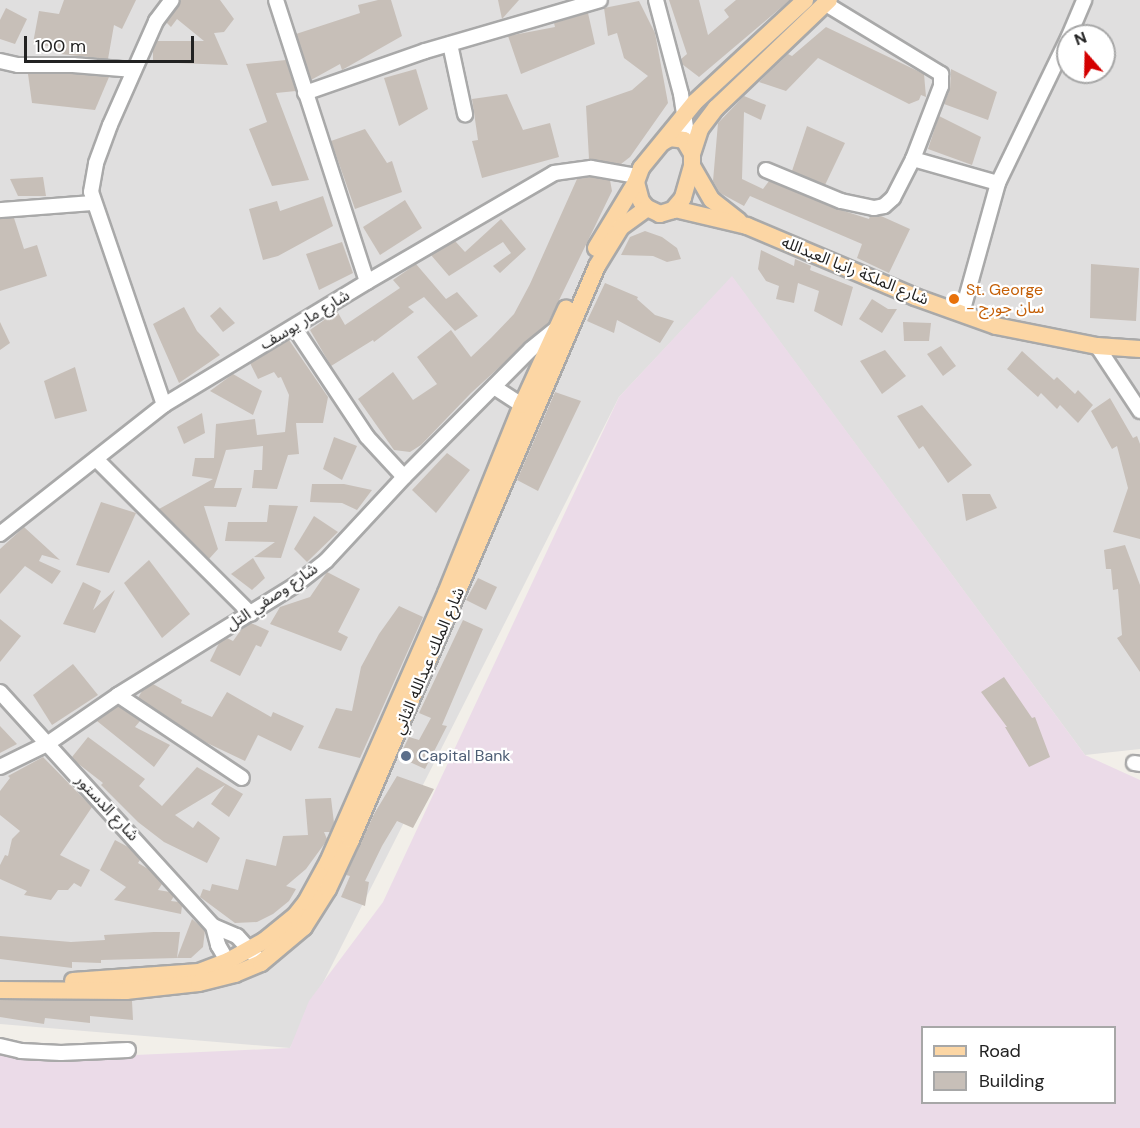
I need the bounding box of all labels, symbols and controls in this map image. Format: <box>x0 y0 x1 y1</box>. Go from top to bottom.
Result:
scale bar <box>27 24 196 62</box>
north arrow <box>1056 24 1116 84</box>
text: N <box>1071 27 1089 50</box>
text: 100 m <box>35 34 86 58</box>
street label: شارع الملكة رانيا العبدالله <box>779 233 931 309</box>
place label: St. George - سان جورج <box>966 280 1044 318</box>
street label: شارع مار يوسف <box>257 286 353 354</box>
marker: St. George - سان جورج <box>947 292 961 306</box>
street label: شارع وصفي التل <box>222 559 322 635</box>
street label: شارع الملك عبدالله الثاني <box>389 585 469 737</box>
place label: Capital Bank <box>418 746 510 766</box>
marker: Capital Bank <box>399 749 413 763</box>
street label: شارع الدستور <box>71 771 143 845</box>
legend <box>921 1026 1116 1104</box>
text: Road <box>979 1039 1021 1063</box>
text: Building <box>979 1069 1044 1093</box>

